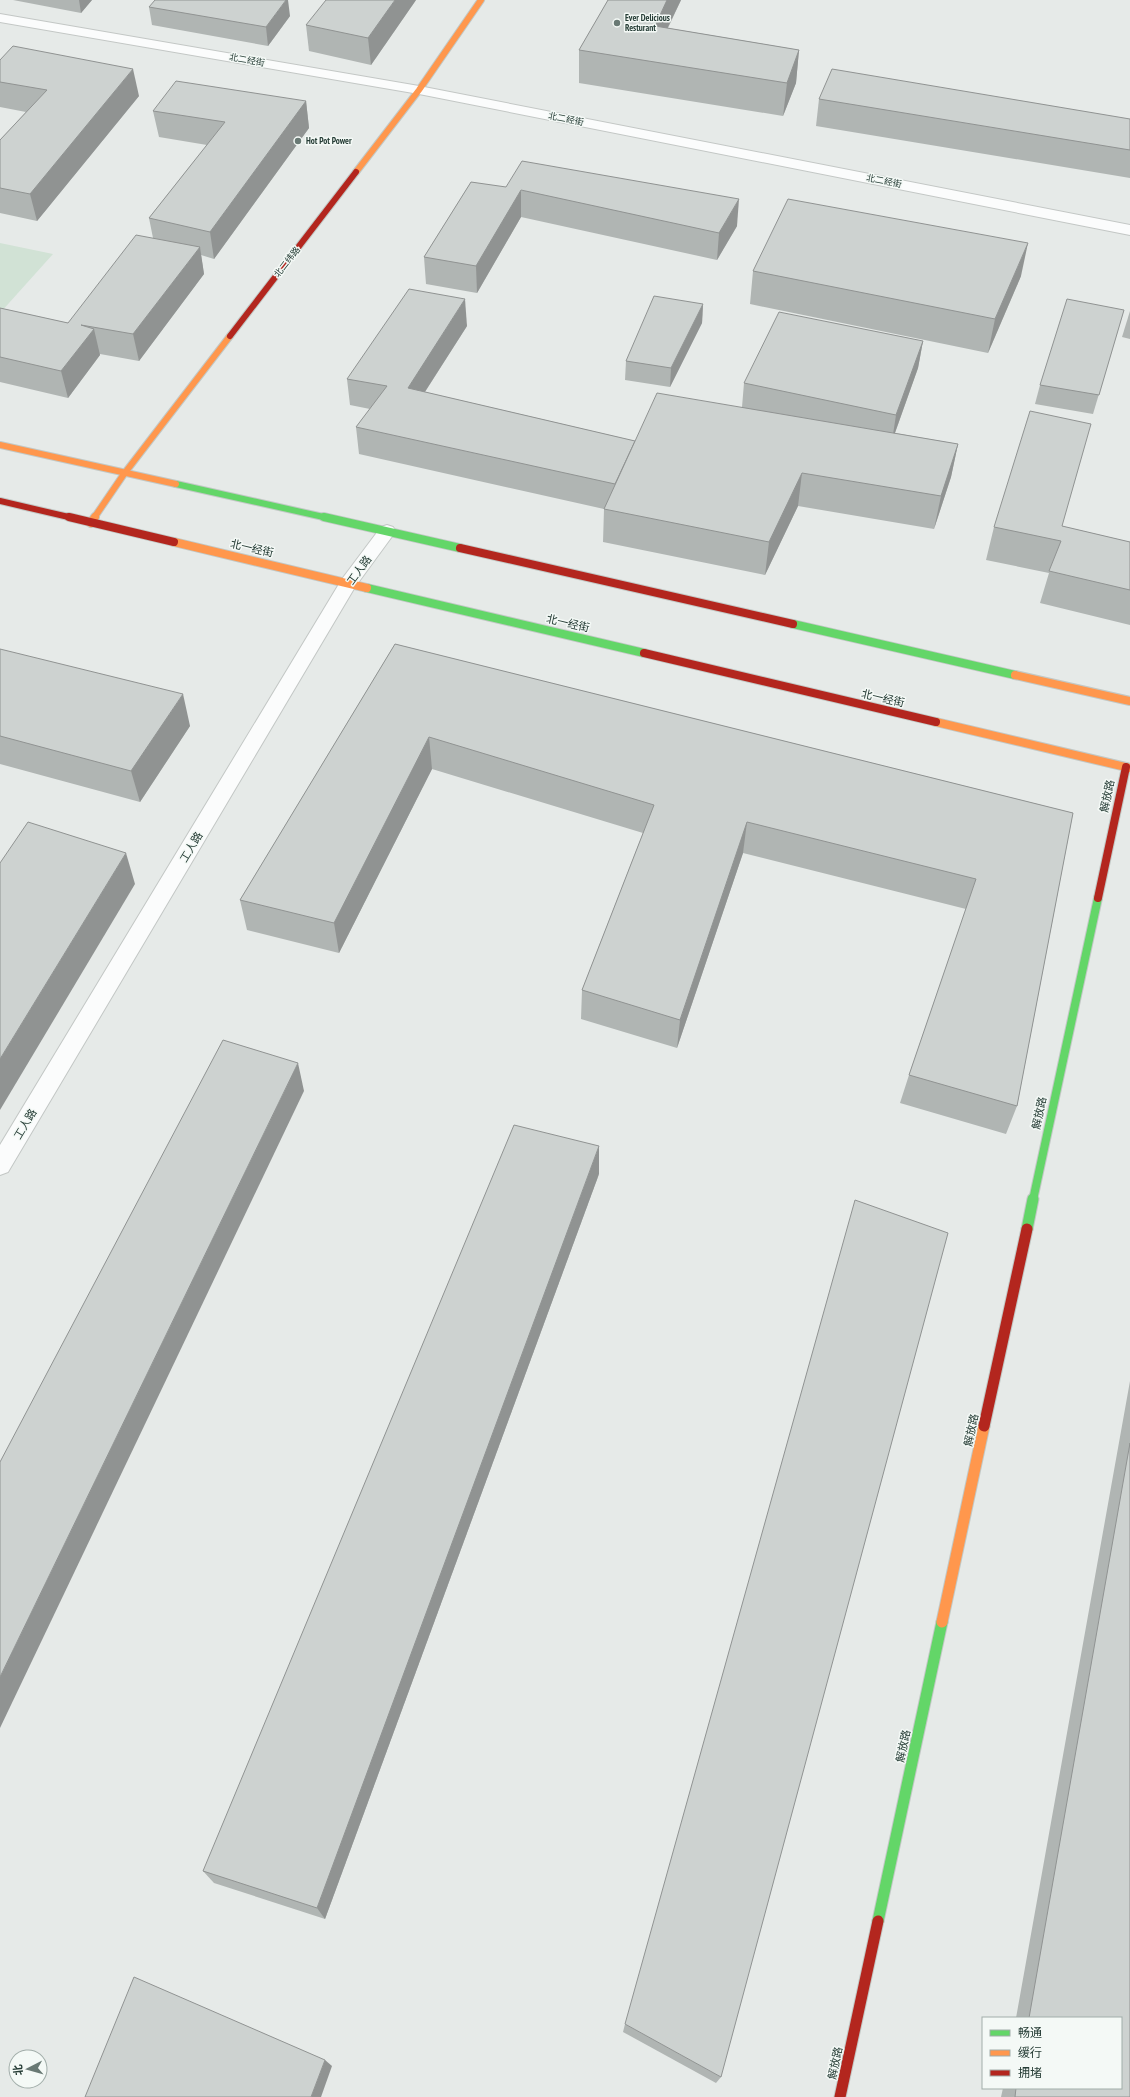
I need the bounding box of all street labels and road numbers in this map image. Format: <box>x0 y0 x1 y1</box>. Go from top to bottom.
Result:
street label: 北二经街 <box>228 51 266 68</box>
street label: 北二经街 <box>547 110 585 127</box>
street label: 北二经街 <box>865 172 903 189</box>
street label: 北二纬路 <box>271 244 302 279</box>
street label: 北一经街 <box>229 536 275 560</box>
street label: 工人路 <box>344 553 374 587</box>
street label: 北一经街 <box>545 611 591 635</box>
street label: 北一经街 <box>860 686 906 710</box>
street label: 解放路 <box>1097 778 1117 814</box>
street label: 工人路 <box>177 829 205 865</box>
street label: 解放路 <box>1029 1095 1049 1131</box>
street label: 工人路 <box>11 1106 39 1142</box>
street label: 解放路 <box>961 1412 981 1448</box>
street label: 解放路 <box>893 1728 913 1764</box>
street label: 解放路 <box>825 2045 845 2081</box>

